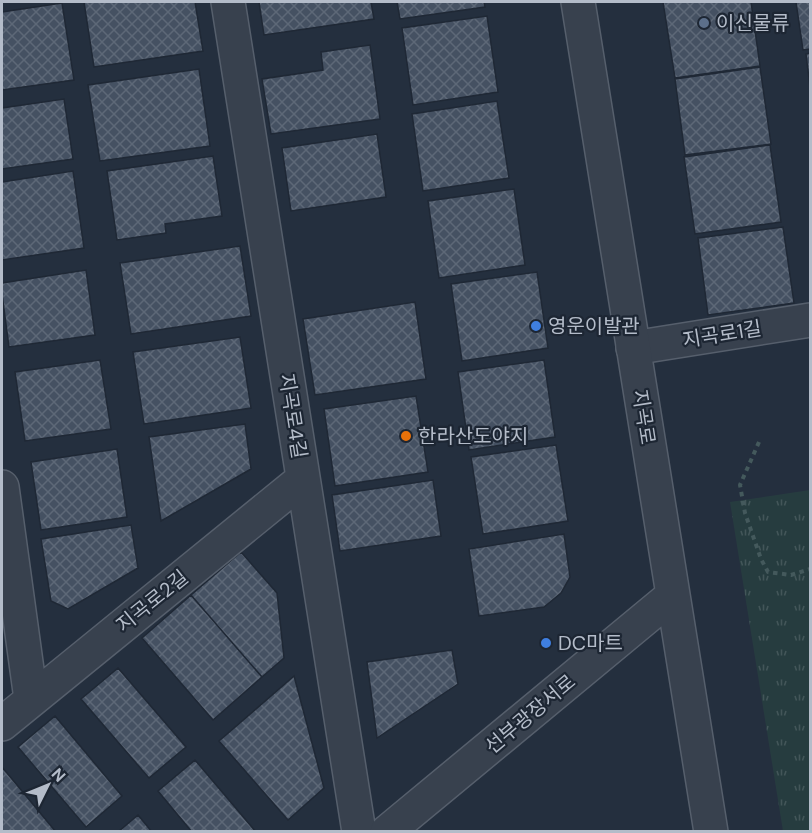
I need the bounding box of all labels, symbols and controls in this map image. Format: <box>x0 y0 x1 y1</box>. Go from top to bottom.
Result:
place label: 이신물류 <box>716 10 790 36</box>
marker: 이신물류 <box>697 16 711 30</box>
place label: 영운이발관 <box>548 313 640 339</box>
street label: 지곡로1길 <box>681 315 763 353</box>
marker: 영운이발관 <box>529 319 543 333</box>
street label: 지곡로4길 <box>273 372 313 460</box>
street label: 지곡로 <box>627 388 661 446</box>
place label: 한라산도야지 <box>418 423 528 449</box>
marker: 한라산도야지 <box>399 429 413 443</box>
street label: 지곡로2길 <box>111 564 193 638</box>
place label: DC마트 <box>558 630 623 656</box>
marker: DC마트 <box>539 636 553 650</box>
street label: 선부광장서로 <box>479 669 581 759</box>
north arrow <box>18 755 78 815</box>
text: N <box>47 764 70 787</box>

